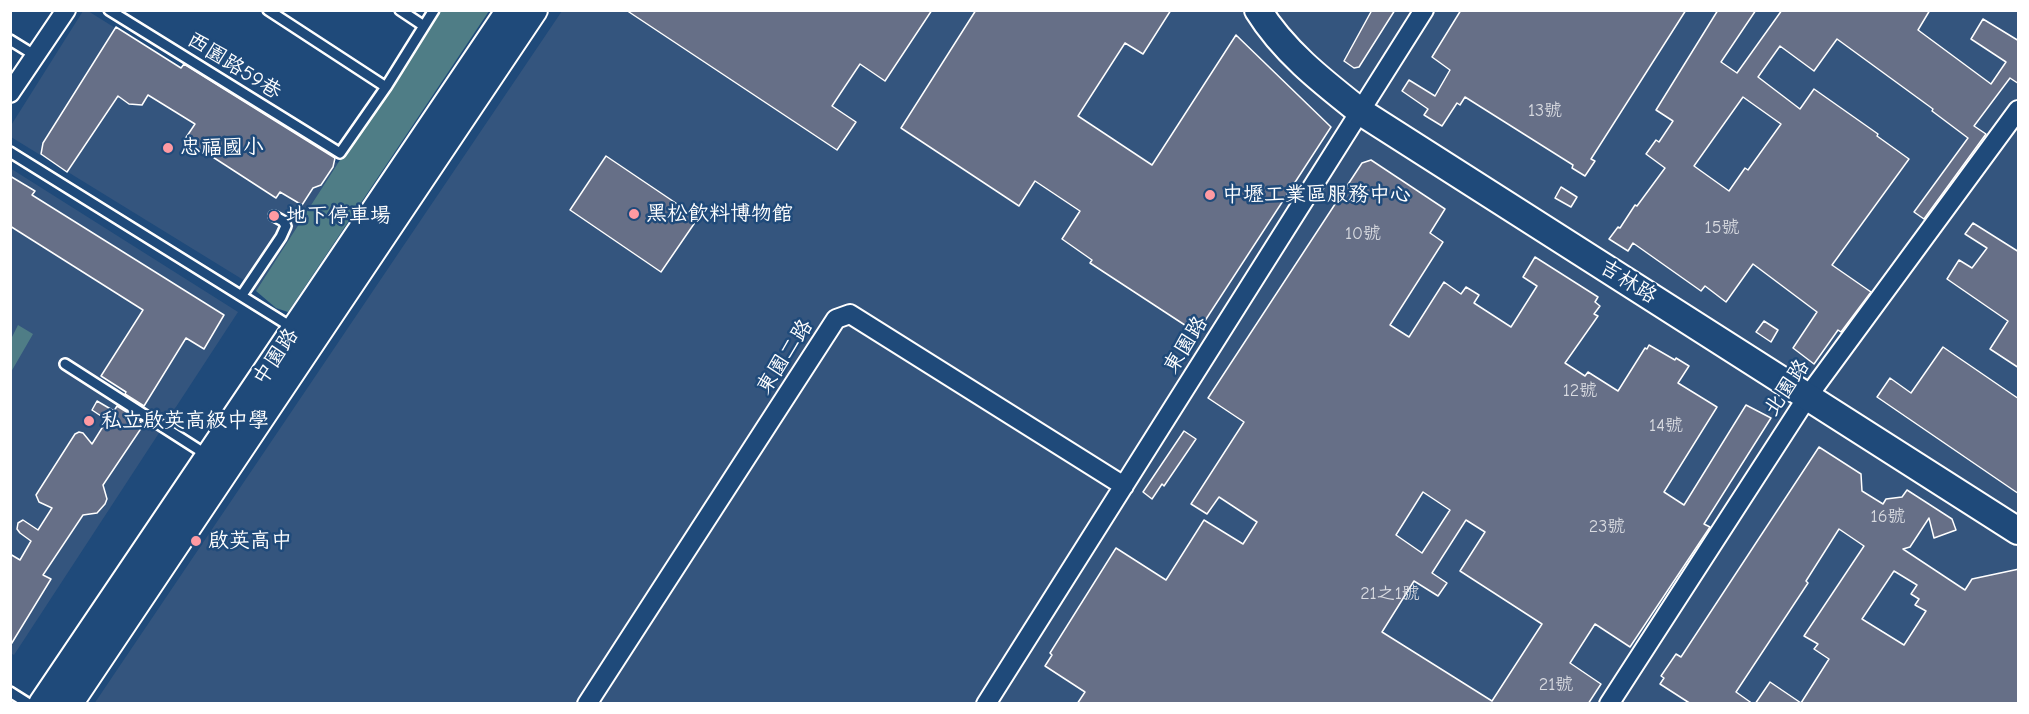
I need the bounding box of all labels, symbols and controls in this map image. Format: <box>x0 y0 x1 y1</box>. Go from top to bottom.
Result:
street label: 西園路59巷 <box>182 27 286 105</box>
house number: 13號 <box>1528 100 1562 122</box>
place label: 忠福國小 <box>180 135 264 161</box>
marker: 忠福國小 <box>161 141 175 155</box>
place label: 中壢工業區服務中心 <box>1222 182 1411 208</box>
marker: 中壢工業區服務中心 <box>1203 188 1217 202</box>
place label: 黑松飲料博物館 <box>646 201 793 227</box>
place label: 地下停車場 <box>286 203 391 229</box>
marker: 黑松飲料博物館 <box>627 207 641 221</box>
marker: 地下停車場 <box>267 209 281 223</box>
house number: 15號 <box>1705 217 1739 239</box>
house number: 10號 <box>1345 223 1381 245</box>
street label: 吉林路 <box>1595 255 1661 309</box>
street label: 東園路 <box>1159 312 1213 378</box>
street label: 東園二路 <box>752 315 818 399</box>
street label: 中園路 <box>248 324 304 390</box>
street label: 北園路 <box>1759 355 1815 421</box>
house number: 12號 <box>1563 380 1597 402</box>
place label: 私立啟英高級中學 <box>101 408 269 434</box>
marker: 私立啟英高級中學 <box>82 414 96 428</box>
house number: 14號 <box>1649 415 1683 437</box>
house number: 16號 <box>1871 506 1905 528</box>
house number: 23號 <box>1589 516 1625 538</box>
place label: 啟英高中 <box>208 528 292 554</box>
marker: 啟英高中 <box>189 534 203 548</box>
house number: 21之1號 <box>1360 583 1420 605</box>
house number: 21號 <box>1539 674 1573 696</box>

